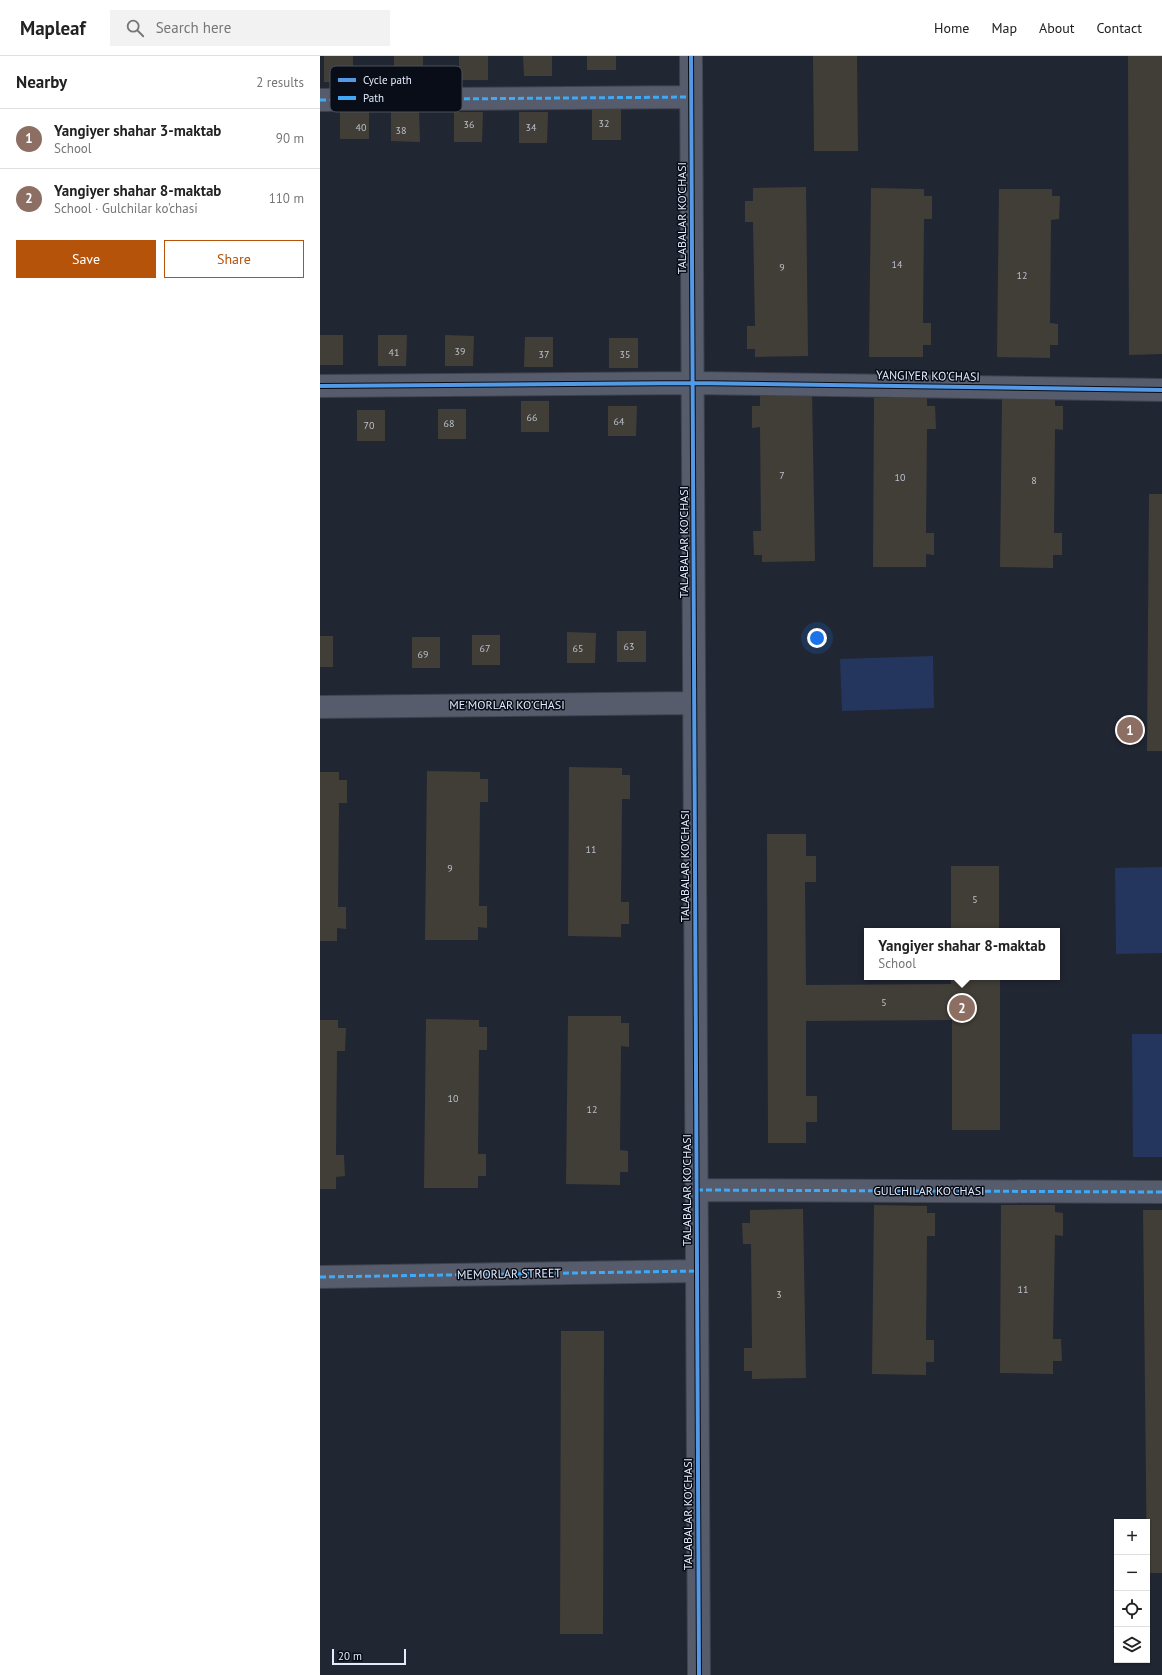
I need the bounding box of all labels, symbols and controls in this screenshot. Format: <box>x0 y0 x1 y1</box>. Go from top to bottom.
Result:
search box <box>110 10 390 46</box>
text: Mapleaf <box>20 16 86 40</box>
icon: search <box>124 17 146 39</box>
text: Search here <box>156 18 231 37</box>
text: Home <box>934 19 969 37</box>
text: Map <box>991 19 1017 37</box>
text: About <box>1039 19 1075 37</box>
text: Contact <box>1097 19 1142 37</box>
legend <box>330 66 462 112</box>
text: Nearby <box>16 71 67 93</box>
text: Cycle path <box>363 73 412 87</box>
text: 2 results <box>256 74 304 91</box>
text: Path <box>363 91 384 105</box>
house number: 32 <box>599 117 609 130</box>
house number: 36 <box>464 118 474 131</box>
text: Yangiyer shahar 3-maktab <box>54 121 221 140</box>
house number: 40 <box>356 121 367 134</box>
house number: 34 <box>526 121 537 134</box>
house number: 38 <box>396 124 406 137</box>
text: 1 <box>25 130 33 147</box>
text: 90 m <box>276 130 304 147</box>
text: School <box>54 140 92 157</box>
street label: TALABALAR KO'CHASI <box>674 162 689 274</box>
text: Yangiyer shahar 8-maktab <box>54 181 221 200</box>
text: 2 <box>25 190 33 207</box>
text: 110 m <box>269 190 304 207</box>
text: School · Gulchilar ko'chasi <box>54 200 198 217</box>
button: Save <box>16 240 156 278</box>
button: Share <box>164 240 304 278</box>
house number: 14 <box>892 258 903 271</box>
house number: 9 <box>779 261 785 274</box>
house number: 12 <box>1017 269 1027 282</box>
house number: 39 <box>455 345 465 358</box>
house number: 41 <box>389 346 399 359</box>
house number: 37 <box>539 348 549 361</box>
house number: 35 <box>620 348 630 361</box>
street label: YANGIYER KO'CHASI <box>876 367 980 384</box>
house number: 66 <box>527 411 537 424</box>
house number: 64 <box>614 415 625 428</box>
house number: 68 <box>444 417 454 430</box>
house number: 70 <box>364 419 375 432</box>
house number: 7 <box>779 469 785 482</box>
house number: 10 <box>895 471 906 484</box>
house number: 8 <box>1031 474 1037 487</box>
street label: TALABALAR KO'CHASI <box>676 486 691 598</box>
your location <box>807 628 827 648</box>
house number: 63 <box>624 640 634 653</box>
house number: 67 <box>480 642 490 655</box>
house number: 65 <box>573 642 583 655</box>
house number: 69 <box>418 648 428 661</box>
street label: ME'MORLAR KO'CHASI <box>449 697 565 712</box>
pin: 1 <box>1117 715 1143 745</box>
street label: TALABALAR KO'CHASI <box>677 810 692 922</box>
house number: 11 <box>586 843 596 856</box>
house number: 9 <box>447 862 453 875</box>
house number: 5 <box>972 893 978 906</box>
popup <box>864 928 1060 980</box>
text: Yangiyer shahar 8-maktab <box>878 936 1046 955</box>
text: School <box>878 955 916 972</box>
pin: 2 <box>949 993 975 1023</box>
house number: 5 <box>881 996 887 1009</box>
house number: 10 <box>448 1092 459 1105</box>
house number: 12 <box>587 1103 597 1116</box>
street label: TALABALAR KO'CHASI <box>679 1134 694 1246</box>
street label: GULCHILAR KO'CHASI <box>873 1183 985 1198</box>
street label: MEMORLAR STREET <box>457 1265 562 1282</box>
house number: 11 <box>1018 1283 1028 1296</box>
house number: 3 <box>776 1288 782 1301</box>
street label: TALABALAR KO'CHASI <box>680 1458 695 1570</box>
map controls <box>1114 1519 1150 1663</box>
button: + <box>1114 1519 1150 1555</box>
button: − <box>1114 1555 1150 1591</box>
button: locate <box>1114 1591 1150 1627</box>
button: layers <box>1114 1627 1150 1663</box>
scale bar <box>332 1647 406 1666</box>
text: 20 m <box>338 1649 362 1663</box>

